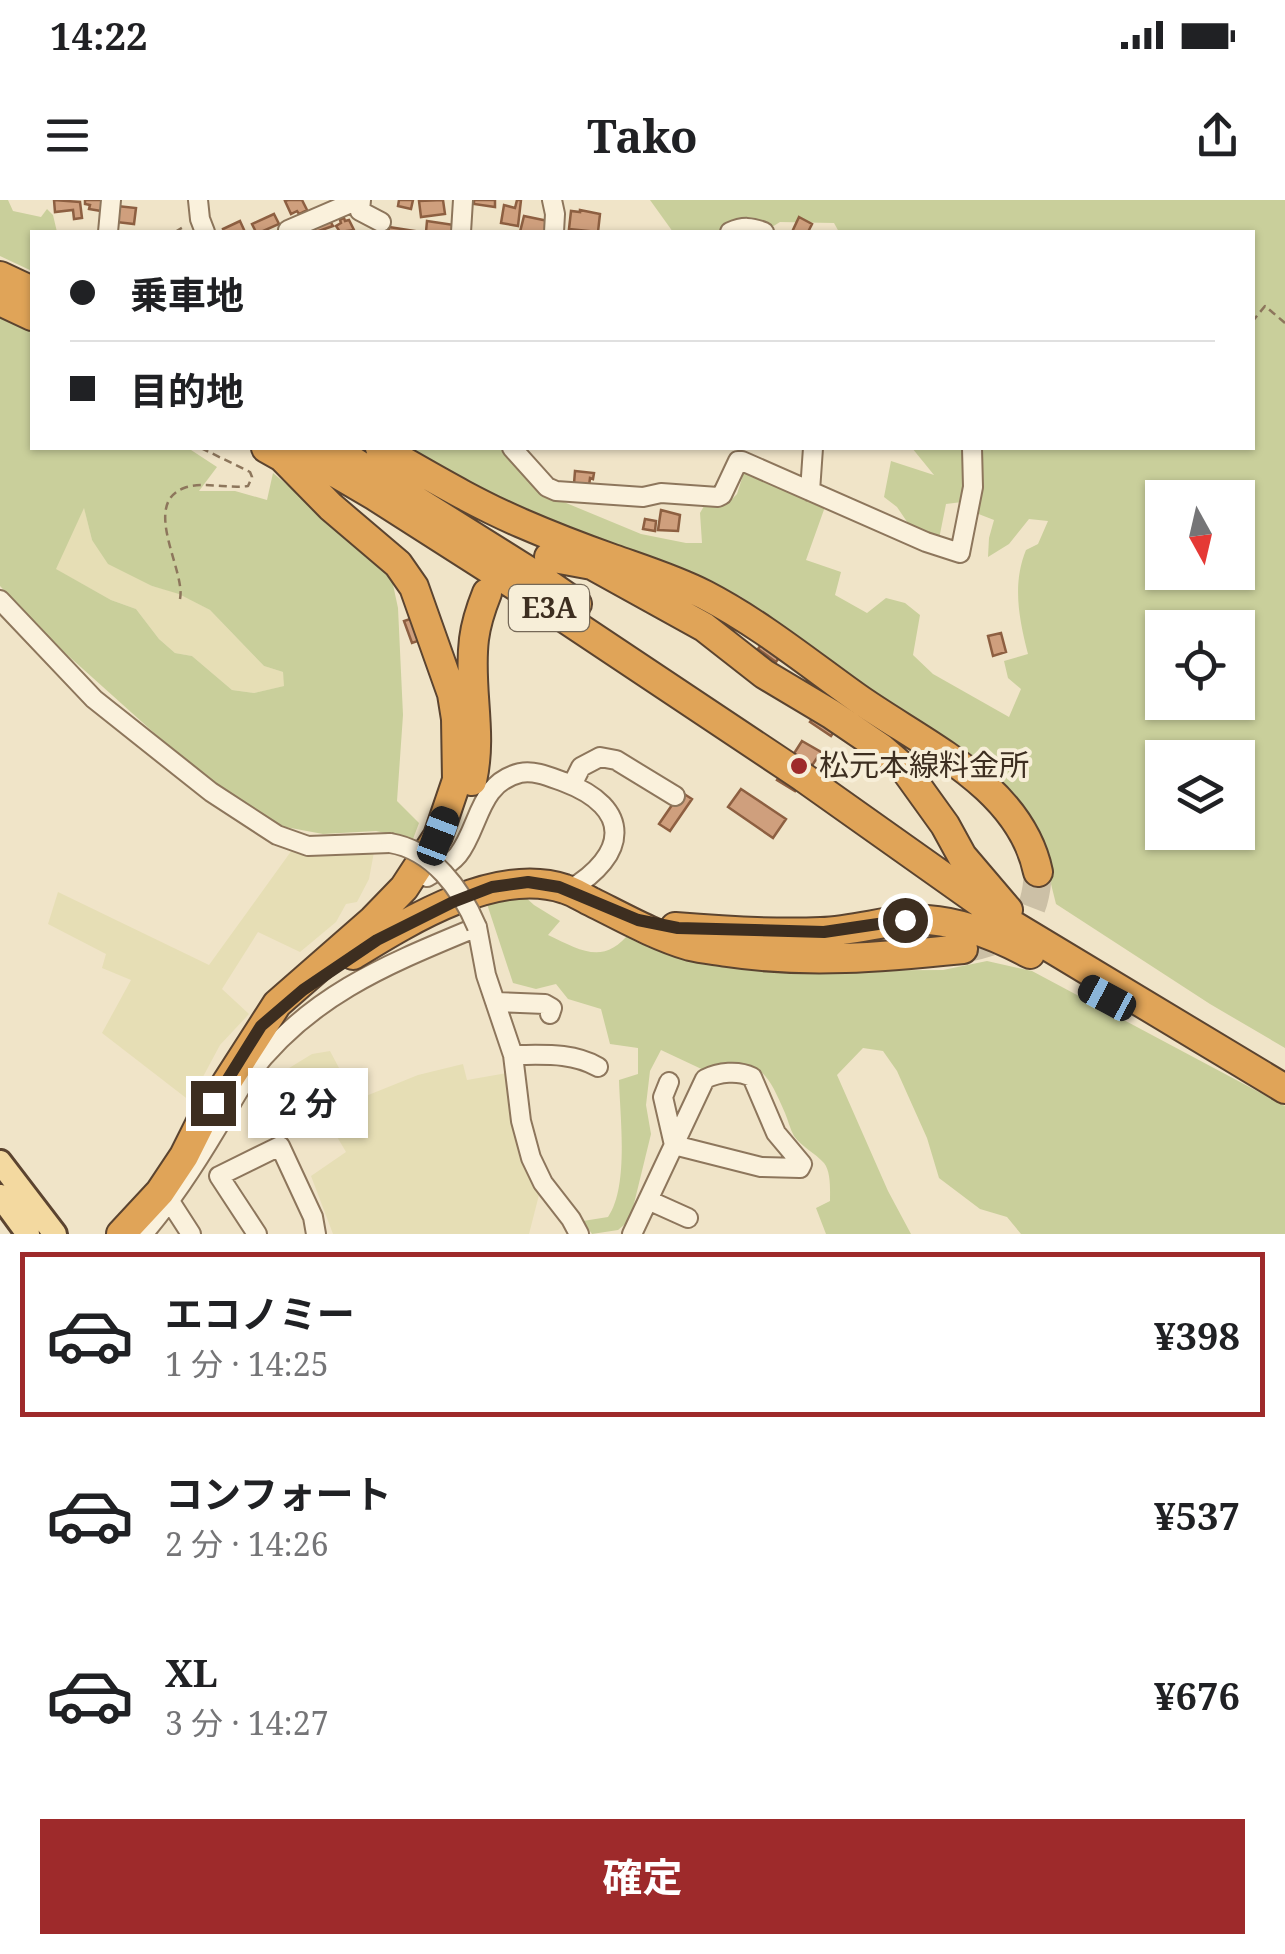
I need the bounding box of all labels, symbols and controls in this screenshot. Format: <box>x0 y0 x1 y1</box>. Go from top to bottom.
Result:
text: 14:22 <box>50 9 147 61</box>
text: Tako <box>587 105 698 166</box>
icon: menu <box>40 108 95 163</box>
icon: share <box>1190 108 1245 163</box>
text: 乗車地 <box>130 268 244 320</box>
text: 目的地 <box>130 364 244 416</box>
north arrow <box>1145 480 1255 590</box>
map controls <box>1145 480 1255 850</box>
road number: E3A <box>509 585 589 631</box>
button: locate <box>1145 610 1255 720</box>
button: layers <box>1145 740 1255 850</box>
place label: 松元本線料金所 <box>819 744 1029 785</box>
marker: 松元本線料金所 <box>788 755 810 777</box>
car <box>413 803 463 869</box>
route start <box>883 898 928 943</box>
car <box>1073 971 1141 1025</box>
callout: 2 分 <box>248 1068 368 1138</box>
route end <box>191 1081 236 1126</box>
text: 2 分 <box>279 1081 337 1124</box>
text: エコノミー <box>165 1287 355 1339</box>
icon: car <box>45 1290 135 1380</box>
text: ¥398 <box>1154 1309 1240 1361</box>
text: 1 分 · 14:25 <box>165 1342 329 1385</box>
text: コンフォート <box>165 1467 392 1519</box>
icon: car <box>45 1470 135 1560</box>
text: ¥537 <box>1154 1489 1240 1541</box>
text: 2 分 · 14:26 <box>165 1522 329 1565</box>
text: XL <box>165 1646 218 1698</box>
icon: car <box>45 1650 135 1740</box>
text: ¥676 <box>1154 1669 1240 1721</box>
text: 3 分 · 14:27 <box>165 1701 329 1744</box>
button: 確定 <box>40 1819 1245 1934</box>

